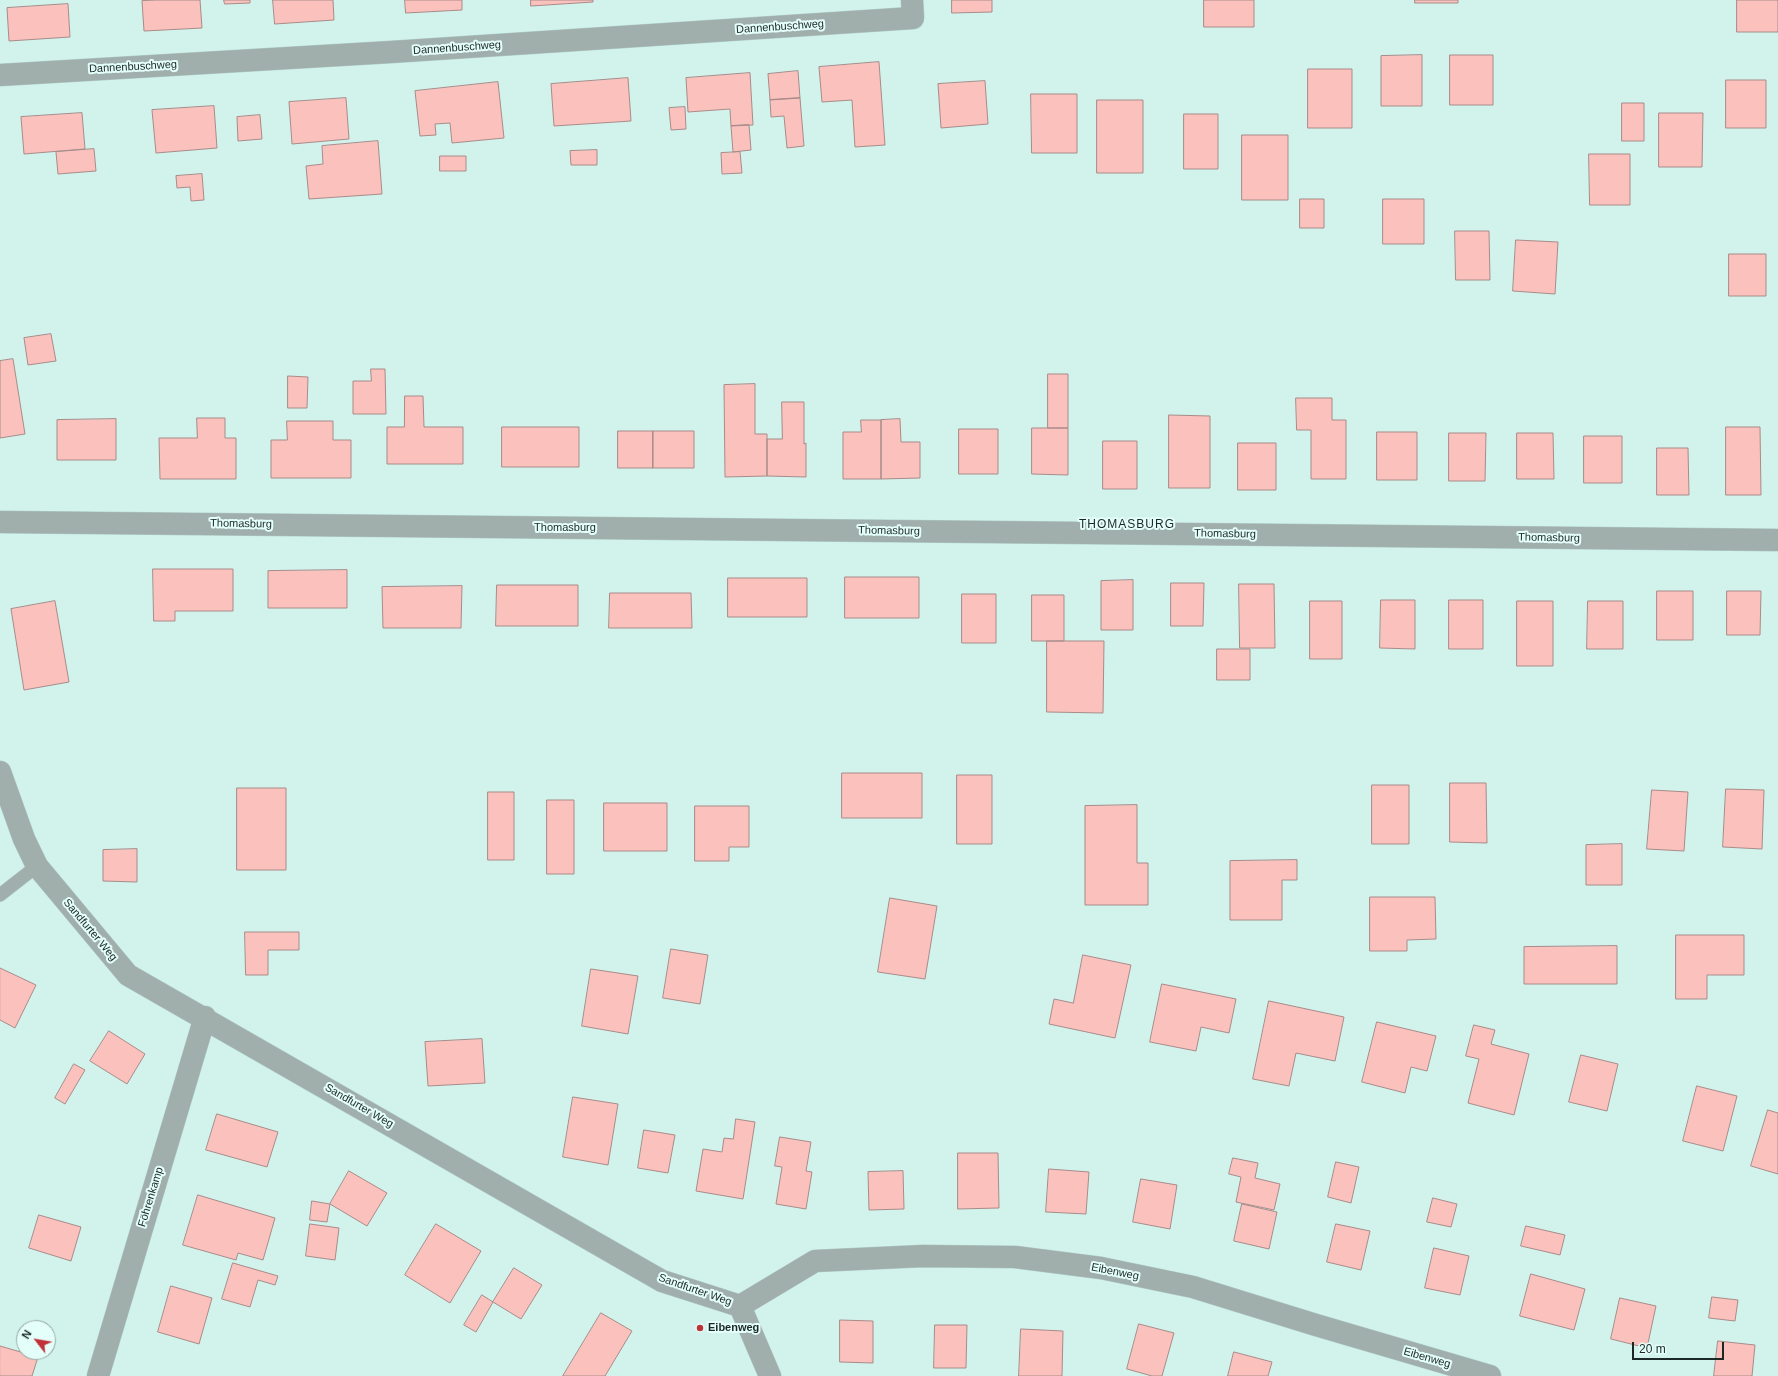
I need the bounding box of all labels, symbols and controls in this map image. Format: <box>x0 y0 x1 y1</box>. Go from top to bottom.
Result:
street label: Dannenbuschweg <box>736 17 824 37</box>
street label: Dannenbuschweg <box>413 38 501 58</box>
street label: Dannenbuschweg <box>89 58 177 76</box>
street label: Thomasburg <box>210 517 272 531</box>
district label: THOMASBURG <box>1079 518 1175 532</box>
street label: Thomasburg <box>534 521 596 535</box>
street label: Thomasburg <box>858 524 920 538</box>
street label: Thomasburg <box>1194 527 1256 541</box>
street label: Thomasburg <box>1518 531 1580 545</box>
street label: Sandfurter Weg <box>60 896 120 964</box>
street label: Sandfurter Weg <box>322 1081 396 1131</box>
street label: Föhrenkamp <box>136 1166 166 1228</box>
street label: Eibenweg <box>1090 1261 1140 1283</box>
street label: Sandfurter Weg <box>657 1271 733 1309</box>
north arrow <box>16 1320 56 1360</box>
place label: Eibenweg <box>708 1321 759 1335</box>
marker: Eibenweg <box>695 1323 705 1333</box>
text: N <box>19 1328 34 1341</box>
scale bar <box>1634 1334 1726 1360</box>
text: 20 m <box>1639 1342 1666 1356</box>
street label: Eibenweg <box>1402 1345 1452 1371</box>

